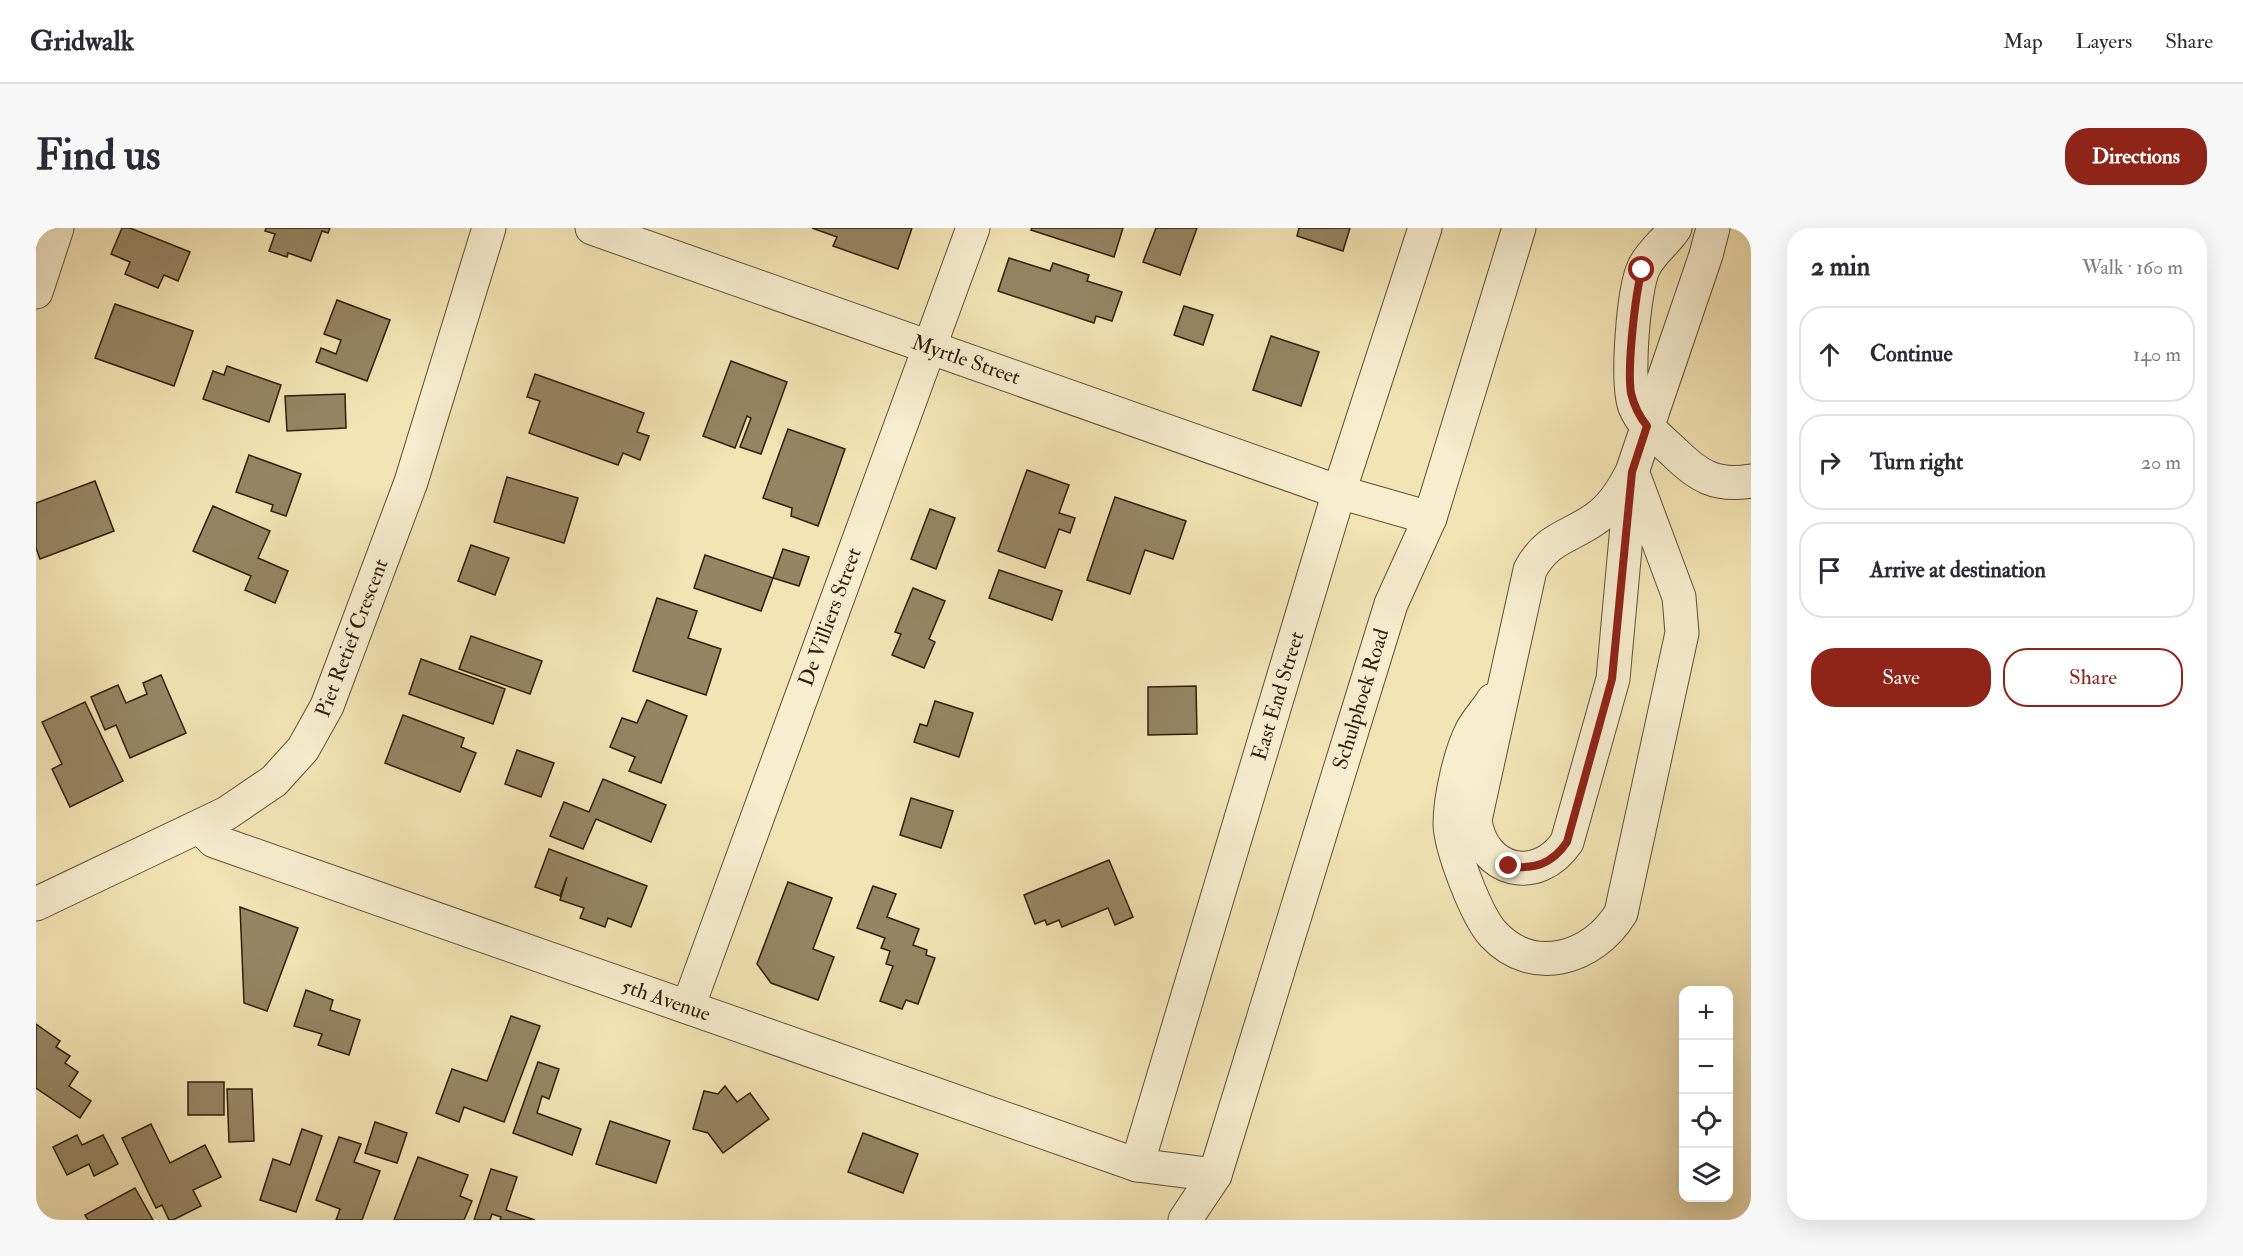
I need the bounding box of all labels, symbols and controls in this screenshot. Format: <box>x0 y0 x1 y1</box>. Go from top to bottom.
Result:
text: Gridwalk <box>30 24 134 59</box>
text: Map <box>2003 28 2043 55</box>
text: Layers <box>2076 28 2132 55</box>
text: Share <box>2165 28 2213 55</box>
button: Directions <box>2065 128 2207 185</box>
text: Find us <box>36 130 160 182</box>
text: 2 min <box>1811 251 1870 283</box>
text: Walk · 160 m <box>2082 255 2183 280</box>
route start <box>1628 256 1654 282</box>
street label: Myrtle Street <box>908 329 1024 391</box>
icon: ahead <box>1813 338 1846 371</box>
text: Continue <box>1870 340 1953 368</box>
text: 140 m <box>2133 342 2181 367</box>
icon: right <box>1813 446 1846 479</box>
text: Turn right <box>1870 448 1963 476</box>
text: 20 m <box>2141 450 2181 475</box>
street label: De Villiers Street <box>792 544 868 690</box>
icon: arrive <box>1813 554 1846 587</box>
street label: Piet Retief Crescent <box>309 555 395 721</box>
text: Arrive at destination <box>1870 556 2046 584</box>
street label: Schulphoek Road <box>1327 625 1395 773</box>
street label: East End Street <box>1246 628 1310 764</box>
button: Save <box>1811 648 1991 707</box>
button: Share <box>2003 648 2183 707</box>
route end <box>1495 852 1521 878</box>
street label: 5th Avenue <box>618 972 714 1028</box>
map controls <box>1679 986 1733 1202</box>
button: + <box>1679 986 1733 1040</box>
button: − <box>1679 1040 1733 1094</box>
button: locate <box>1679 1094 1733 1148</box>
button: layers <box>1679 1148 1733 1202</box>

